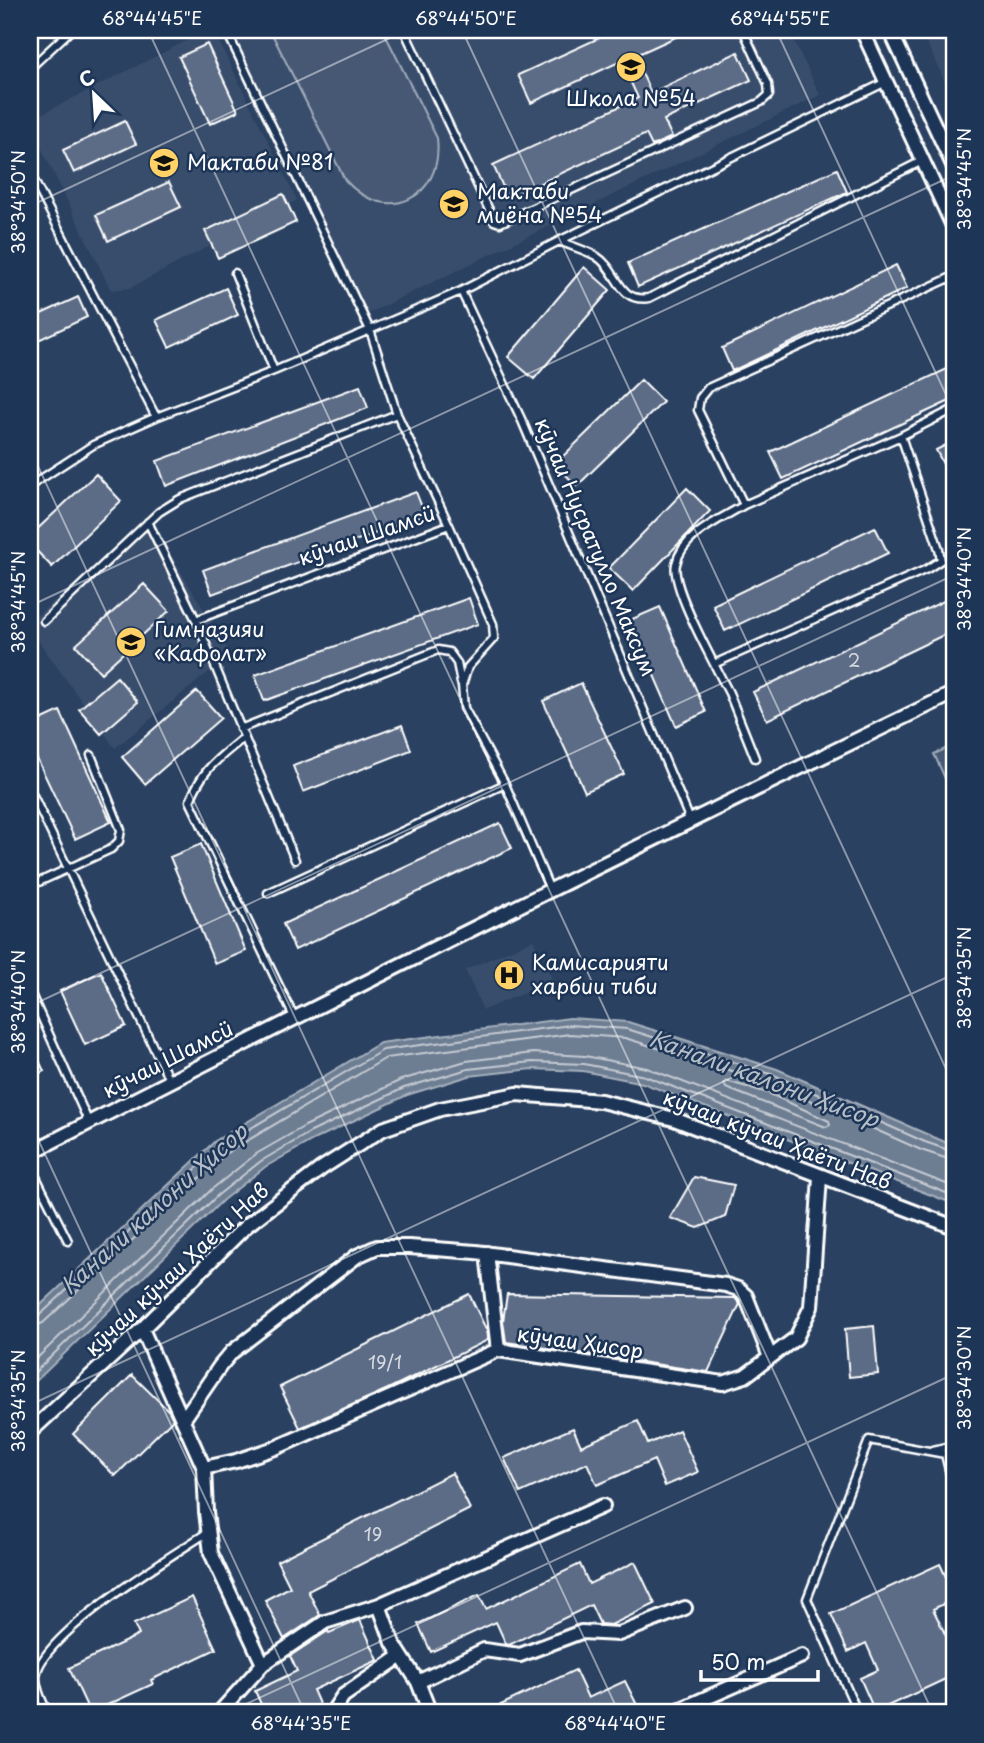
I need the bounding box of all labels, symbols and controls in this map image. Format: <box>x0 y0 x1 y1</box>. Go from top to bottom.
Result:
text: 68°44'45"E <box>102 4 202 31</box>
text: 68°44'50"E <box>415 4 517 31</box>
text: 68°44'55"E <box>730 4 830 31</box>
school or university icon: Школа №54 <box>614 50 648 84</box>
north arrow <box>60 60 130 130</box>
text: С <box>74 62 99 93</box>
place label: Школа №54 <box>566 81 696 113</box>
text: 38°34'45"N <box>950 128 977 230</box>
place label: Мактаби №81 <box>187 145 333 177</box>
school or university icon: Мактаби №81 <box>147 146 181 180</box>
text: 38°34'50"N <box>4 150 31 254</box>
place label: Мактаби миёна №54 <box>477 174 603 230</box>
school or university icon: Мактаби миёна №54 <box>437 187 471 221</box>
street label: кӯчаи Нусратулло Максум <box>528 412 666 681</box>
street label: кӯчаи Шамсӣ <box>293 496 439 573</box>
text: 38°34'40"N <box>950 527 977 631</box>
text: 38°34'45"N <box>4 551 31 653</box>
place label: Гимназияи «Кафолат» <box>154 612 267 668</box>
school or university icon: Гимназияи «Кафолат» <box>114 625 148 659</box>
house number: 2 <box>848 646 860 673</box>
text: 38°34'35"N <box>950 926 977 1030</box>
place label: Камисарияти харбии тиби <box>532 945 669 1001</box>
text: 38°34'40"N <box>4 950 31 1054</box>
hospital icon: Камисарияти харбии тиби <box>492 958 526 992</box>
street label: кӯчаи Шамсӣ <box>96 1011 238 1105</box>
water label: Канали калони Ҳисор <box>645 1020 886 1136</box>
street label: кӯчаи кӯчаи Ҳаёти Нав <box>659 1080 897 1196</box>
water label: Канали калони Ҳисор <box>51 1113 256 1302</box>
street label: кӯчаи кӯчаи Ҳаёти Нав <box>76 1174 275 1363</box>
street label: кӯчаи Ҳисор <box>515 1316 645 1366</box>
text: 38°34'30"N <box>950 1326 977 1431</box>
house number: 19/1 <box>368 1348 402 1375</box>
text: 38°34'35"N <box>4 1349 31 1453</box>
house number: 19 <box>364 1520 382 1547</box>
scale bar <box>701 1638 818 1682</box>
text: 50 m <box>711 1645 765 1677</box>
text: 68°44'35"E <box>251 1709 351 1736</box>
text: 68°44'40"E <box>564 1709 666 1736</box>

